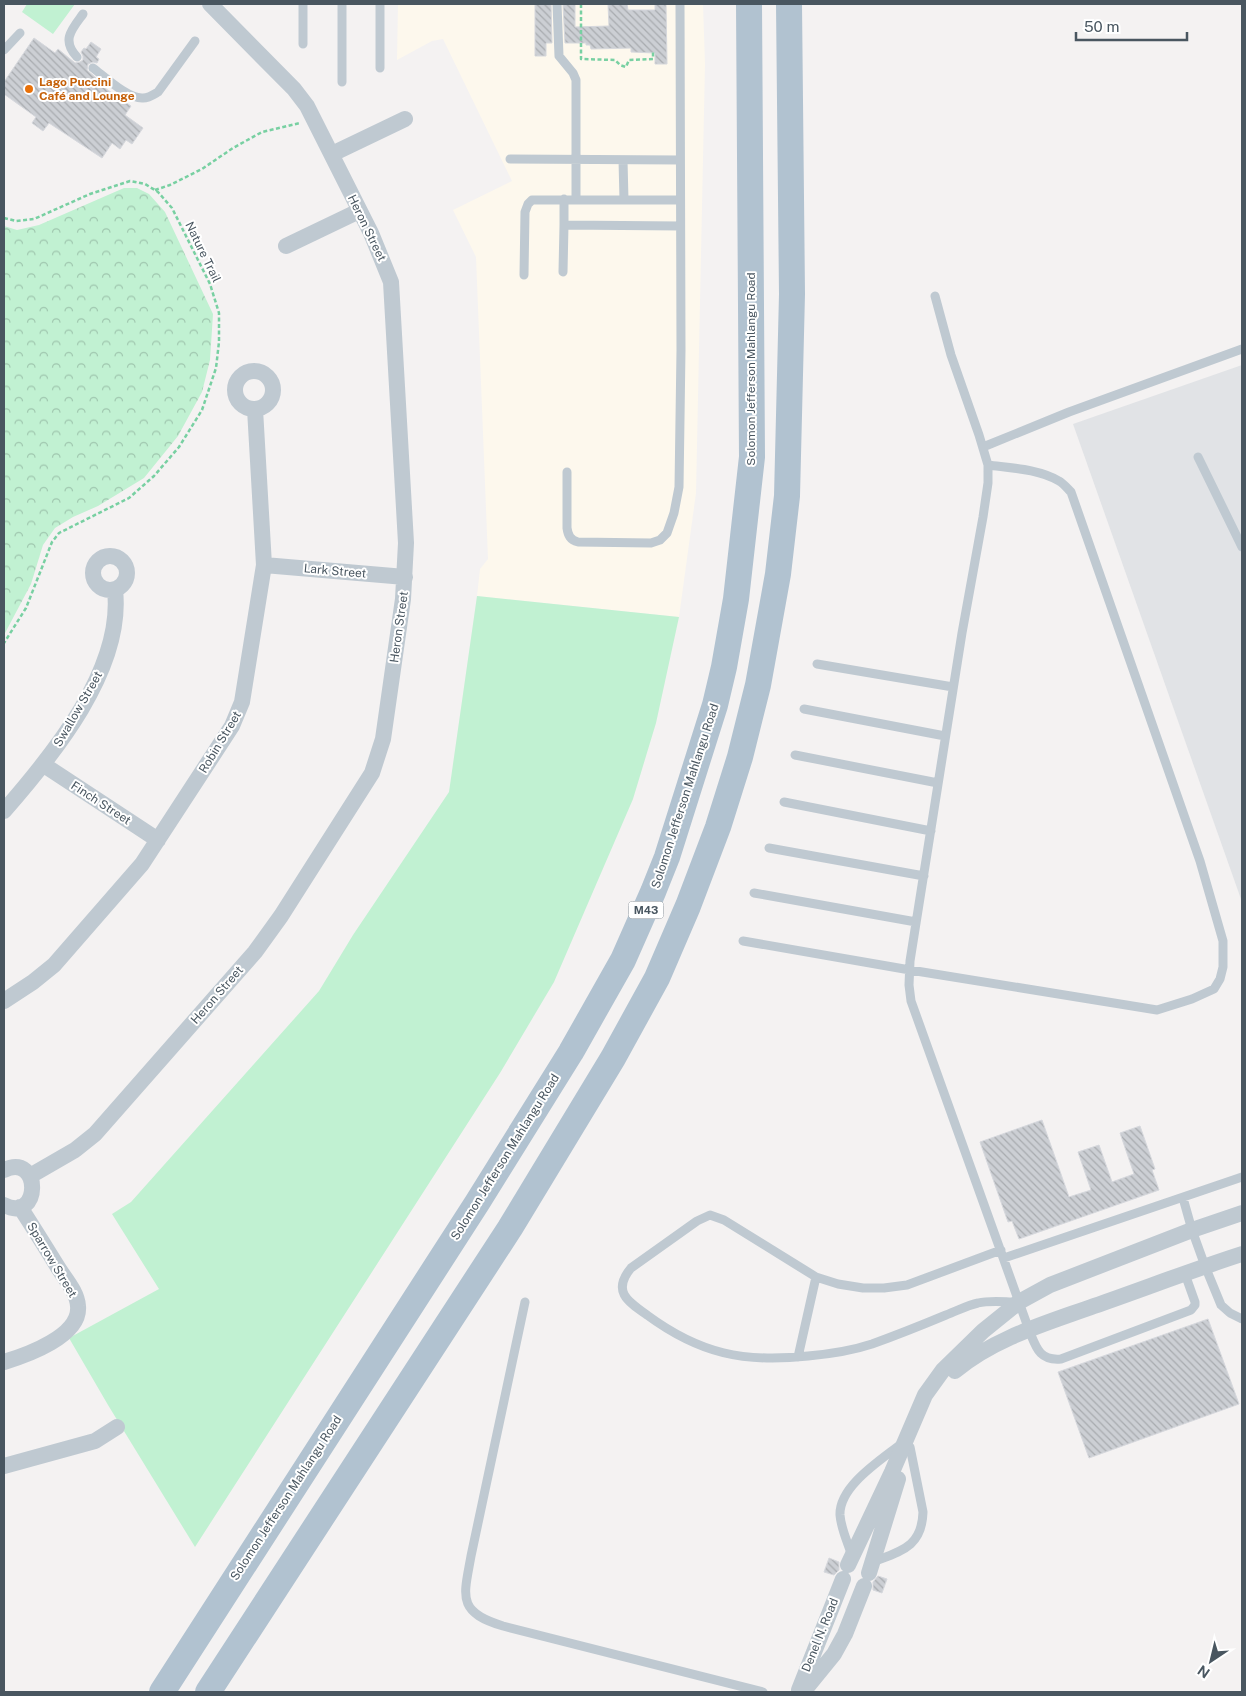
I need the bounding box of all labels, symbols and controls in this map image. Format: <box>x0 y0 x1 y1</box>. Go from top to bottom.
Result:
scale bar <box>1076 10 1187 42</box>
text: 50 m <box>1084 18 1119 35</box>
place label: Lago Puccini Café and Lounge <box>39 75 135 103</box>
marker: Lago Puccini Café and Lounge <box>23 83 35 95</box>
street label: Heron Street <box>345 192 389 264</box>
street label: Nature Trail <box>182 219 224 285</box>
street label: Solomon Jefferson Mahlangu Road <box>744 272 758 466</box>
street label: Lark Street <box>303 561 367 581</box>
street label: Heron Street <box>387 590 411 664</box>
street label: Swallow Street <box>51 669 105 749</box>
street label: Solomon Jefferson Mahlangu Road <box>648 702 722 890</box>
street label: Robin Street <box>196 708 244 776</box>
street label: Finch Street <box>68 778 134 828</box>
road number: M43 <box>628 902 664 918</box>
street label: Heron Street <box>188 963 246 1027</box>
street label: Solomon Jefferson Mahlangu Road <box>448 1071 562 1243</box>
street label: Sparrow Street <box>24 1220 80 1300</box>
street label: Solomon Jefferson Mahlangu Road <box>227 1413 345 1583</box>
street label: Denel N. Road <box>799 1596 841 1674</box>
north arrow <box>1186 1636 1236 1686</box>
text: N <box>1194 1662 1213 1681</box>

